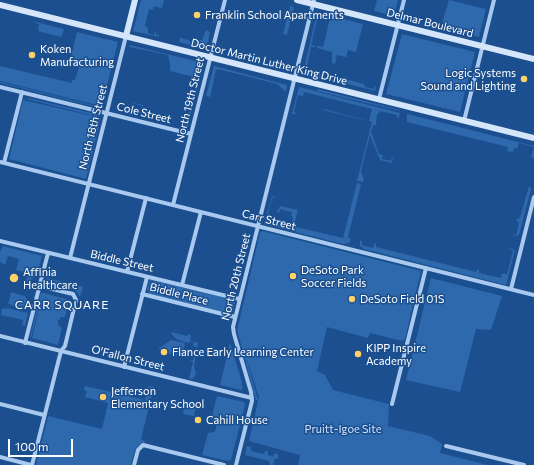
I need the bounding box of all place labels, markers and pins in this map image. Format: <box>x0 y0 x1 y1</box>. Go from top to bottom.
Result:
place label: Franklin School Apartments <box>205 8 344 22</box>
marker: Franklin School Apartments <box>192 10 202 20</box>
place label: Koken Manufacturing <box>40 42 114 68</box>
marker: Koken Manufacturing <box>27 50 37 60</box>
place label: Logic Systems Sound and Lighting <box>421 66 516 92</box>
marker: Logic Systems Sound and Lighting <box>519 74 529 84</box>
place label: DeSoto Park Soccer Fields <box>301 263 366 289</box>
place label: Affinia Healthcare <box>23 265 78 291</box>
marker: DeSoto Park Soccer Fields <box>288 271 298 281</box>
marker: Affinia Healthcare <box>8 272 20 284</box>
place label: DeSoto Field 01S <box>360 292 444 306</box>
marker: DeSoto Field 01S <box>347 294 357 304</box>
place label: KIPP Inspire Academy <box>366 341 426 367</box>
place label: Flance Early Learning Center <box>172 345 314 359</box>
marker: Flance Early Learning Center <box>159 347 169 357</box>
marker: KIPP Inspire Academy <box>353 349 363 359</box>
place label: Jefferson Elementary School <box>111 384 204 410</box>
marker: Jefferson Elementary School <box>98 392 108 402</box>
place label: Cahill House <box>206 413 268 427</box>
marker: Cahill House <box>193 415 203 425</box>

